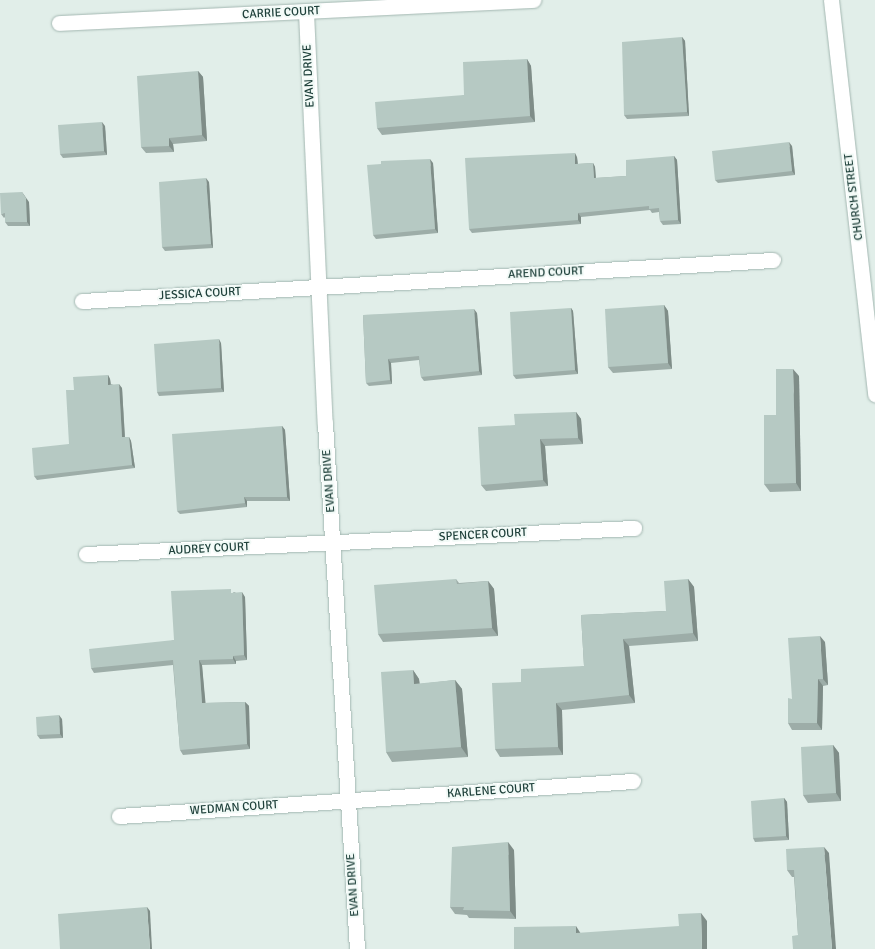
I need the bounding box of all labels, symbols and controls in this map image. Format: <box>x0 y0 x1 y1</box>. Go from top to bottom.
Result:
street label: CARRIE COURT <box>242 4 320 22</box>
street label: EVAN DRIVE <box>300 44 318 108</box>
street label: CHURCH STREET <box>842 153 866 241</box>
street label: AREND COURT <box>508 264 584 282</box>
street label: JESSICA COURT <box>159 285 241 303</box>
street label: EVAN DRIVE <box>320 449 338 513</box>
street label: SPENCER COURT <box>439 525 527 545</box>
street label: AUDREY COURT <box>168 540 250 558</box>
street label: KARLENE COURT <box>446 781 536 801</box>
street label: WEDMAN COURT <box>189 798 279 818</box>
street label: EVAN DRIVE <box>344 853 362 917</box>

